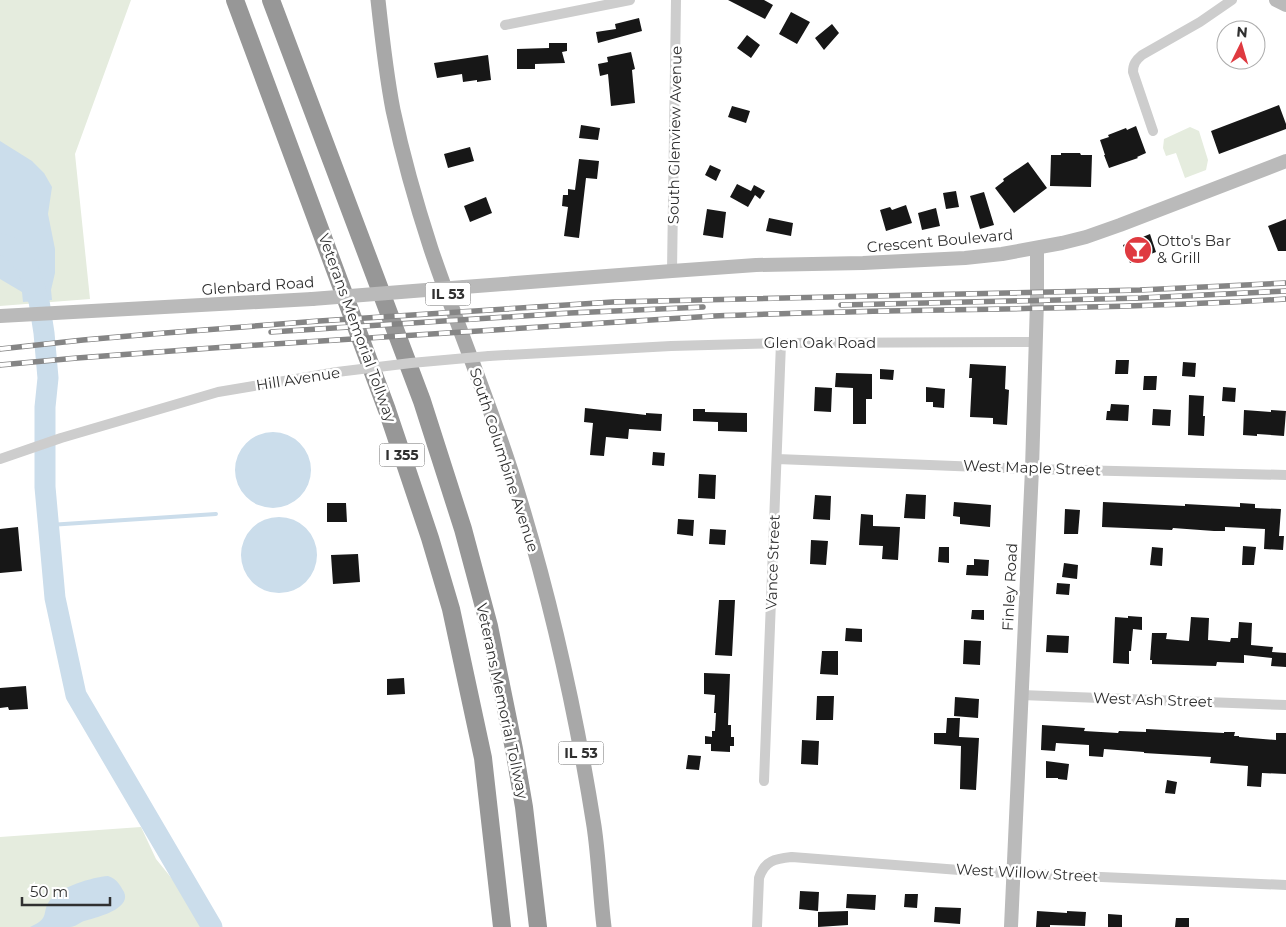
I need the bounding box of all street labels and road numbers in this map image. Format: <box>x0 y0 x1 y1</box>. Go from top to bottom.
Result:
street label: South Glenview Avenue <box>663 46 686 224</box>
street label: Crescent Boulevard <box>866 225 1014 256</box>
street label: Veterans Memorial Tollway <box>314 231 401 426</box>
street label: Glenbard Road <box>201 272 315 299</box>
road number: IL 53 <box>426 282 470 306</box>
street label: Glen Oak Road <box>764 333 876 352</box>
street label: Hill Avenue <box>255 362 341 395</box>
street label: South Columbine Avenue <box>466 365 543 554</box>
road number: I 355 <box>380 444 424 466</box>
street label: West Maple Street <box>963 456 1101 479</box>
street label: Vance Street <box>761 514 784 610</box>
street label: Finley Road <box>998 543 1021 631</box>
street label: Veterans Memorial Tollway <box>472 601 533 801</box>
street label: West Ash Street <box>1093 688 1213 711</box>
road number: IL 53 <box>558 741 604 764</box>
street label: West Willow Street <box>955 859 1099 886</box>

